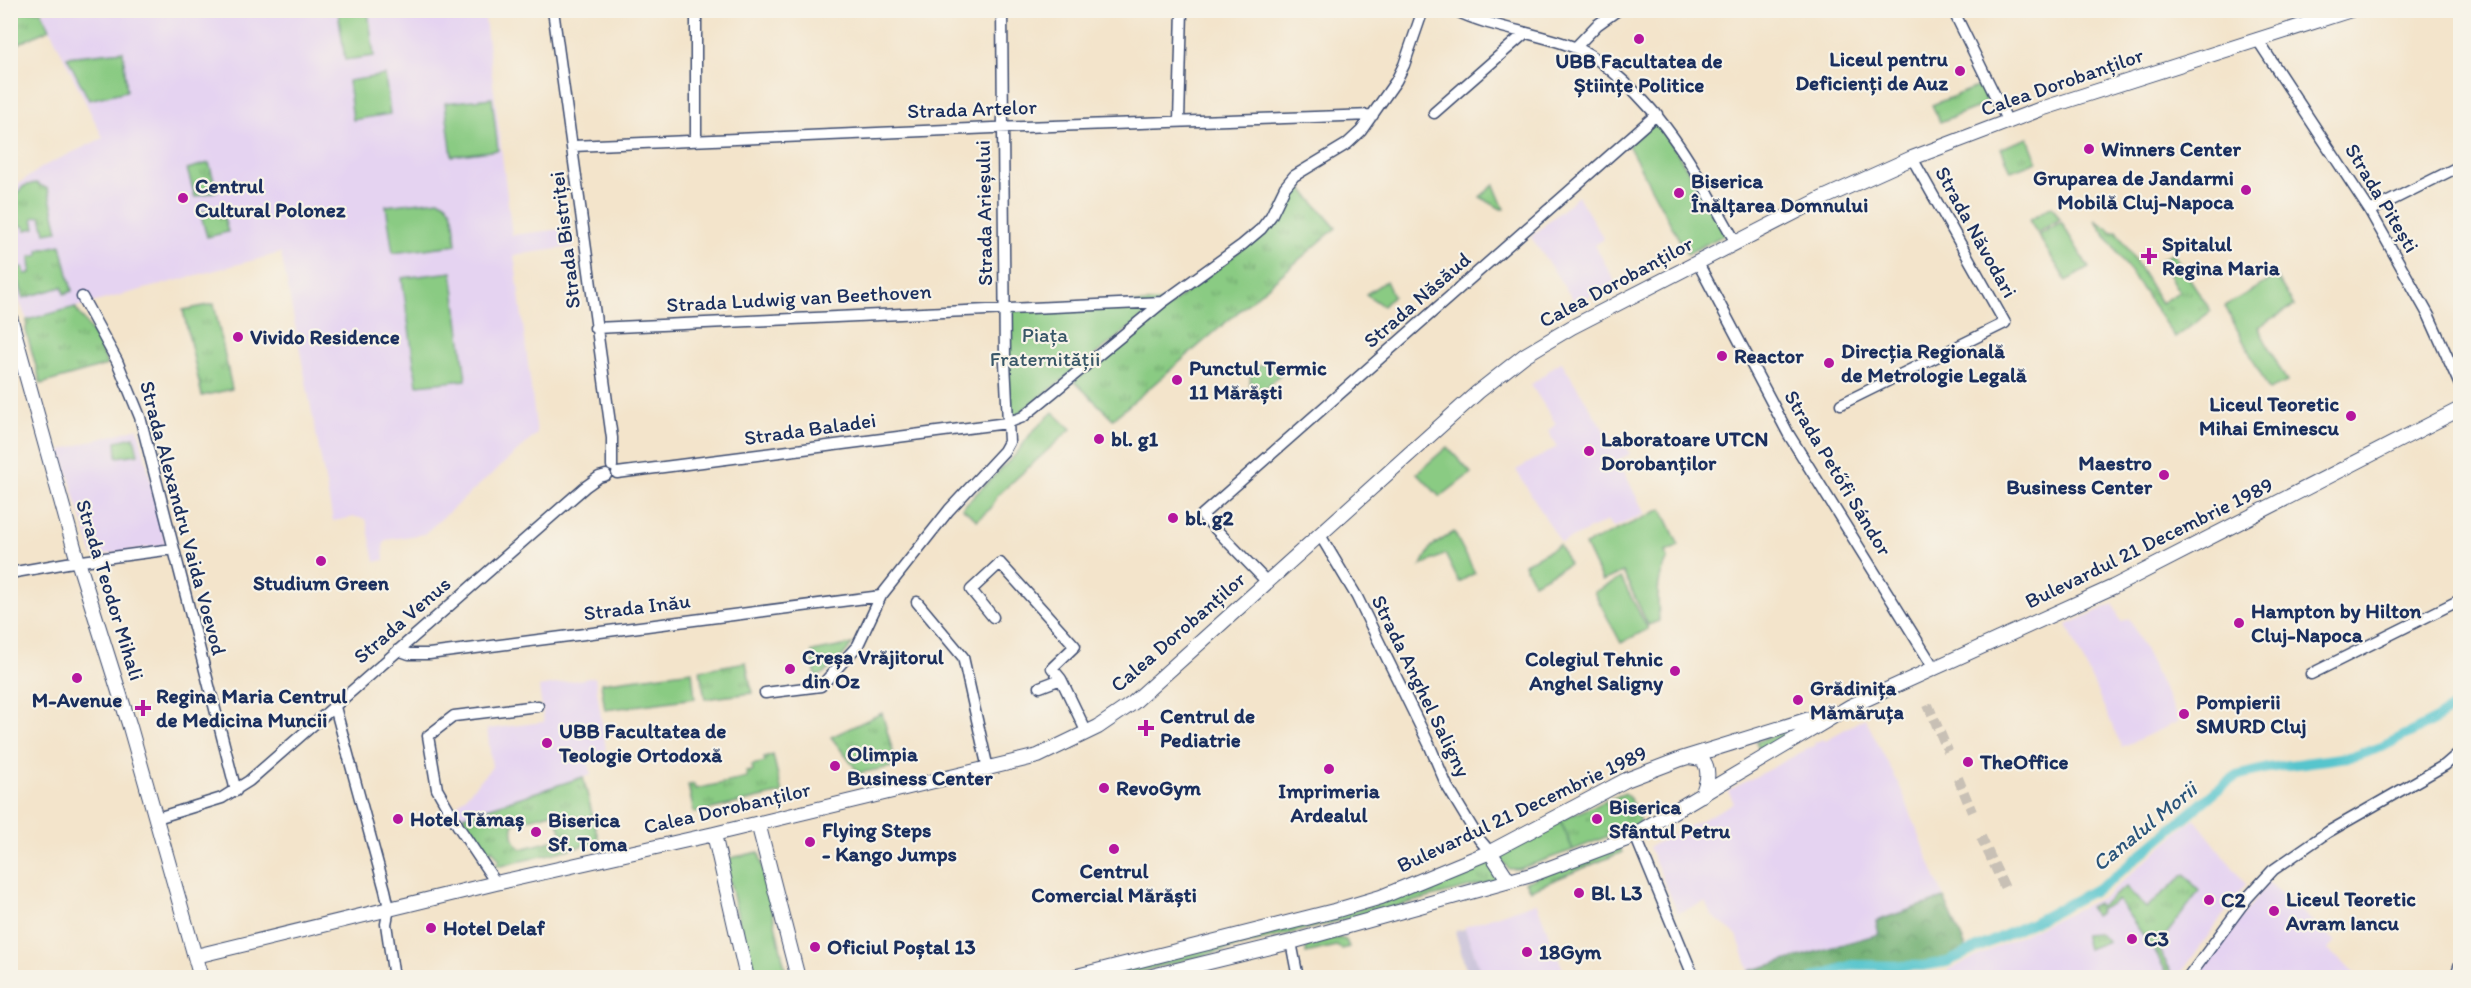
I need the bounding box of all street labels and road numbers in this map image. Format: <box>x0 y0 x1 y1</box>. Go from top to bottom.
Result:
street label: Calea Dorobanților <box>1977 42 2147 121</box>
street label: Strada Artelor <box>907 94 1038 123</box>
street label: Strada Pitești <box>2340 139 2425 257</box>
street label: Strada Arieșului <box>970 140 997 286</box>
street label: Strada Năvodari <box>1930 162 2023 302</box>
street label: Strada Bistriței <box>544 170 585 310</box>
street label: Calea Dorobanților <box>1535 230 1698 333</box>
street label: Strada Năsăud <box>1358 246 1475 353</box>
street label: Strada Ludwig van Beethoven <box>666 278 932 317</box>
street label: Strada Alexandru Vaida Voevod <box>135 378 232 658</box>
street label: Strada Petőfi Sándor <box>1779 386 1898 561</box>
street label: Strada Baladei <box>742 407 877 450</box>
street label: Bulevardul 21 Decembrie 1989 <box>2021 472 2277 614</box>
street label: Strada Teodor Mihali <box>71 496 150 683</box>
street label: Calea Dorobanților <box>1105 566 1251 697</box>
street label: Strada Venus <box>348 571 455 669</box>
street label: Strada Inău <box>582 588 692 625</box>
street label: Strada Anghel Saligny <box>1366 591 1476 781</box>
street label: Bulevardul 21 Decembrie 1989 <box>1393 740 1651 878</box>
street label: Calea Dorobanților <box>641 776 813 839</box>

